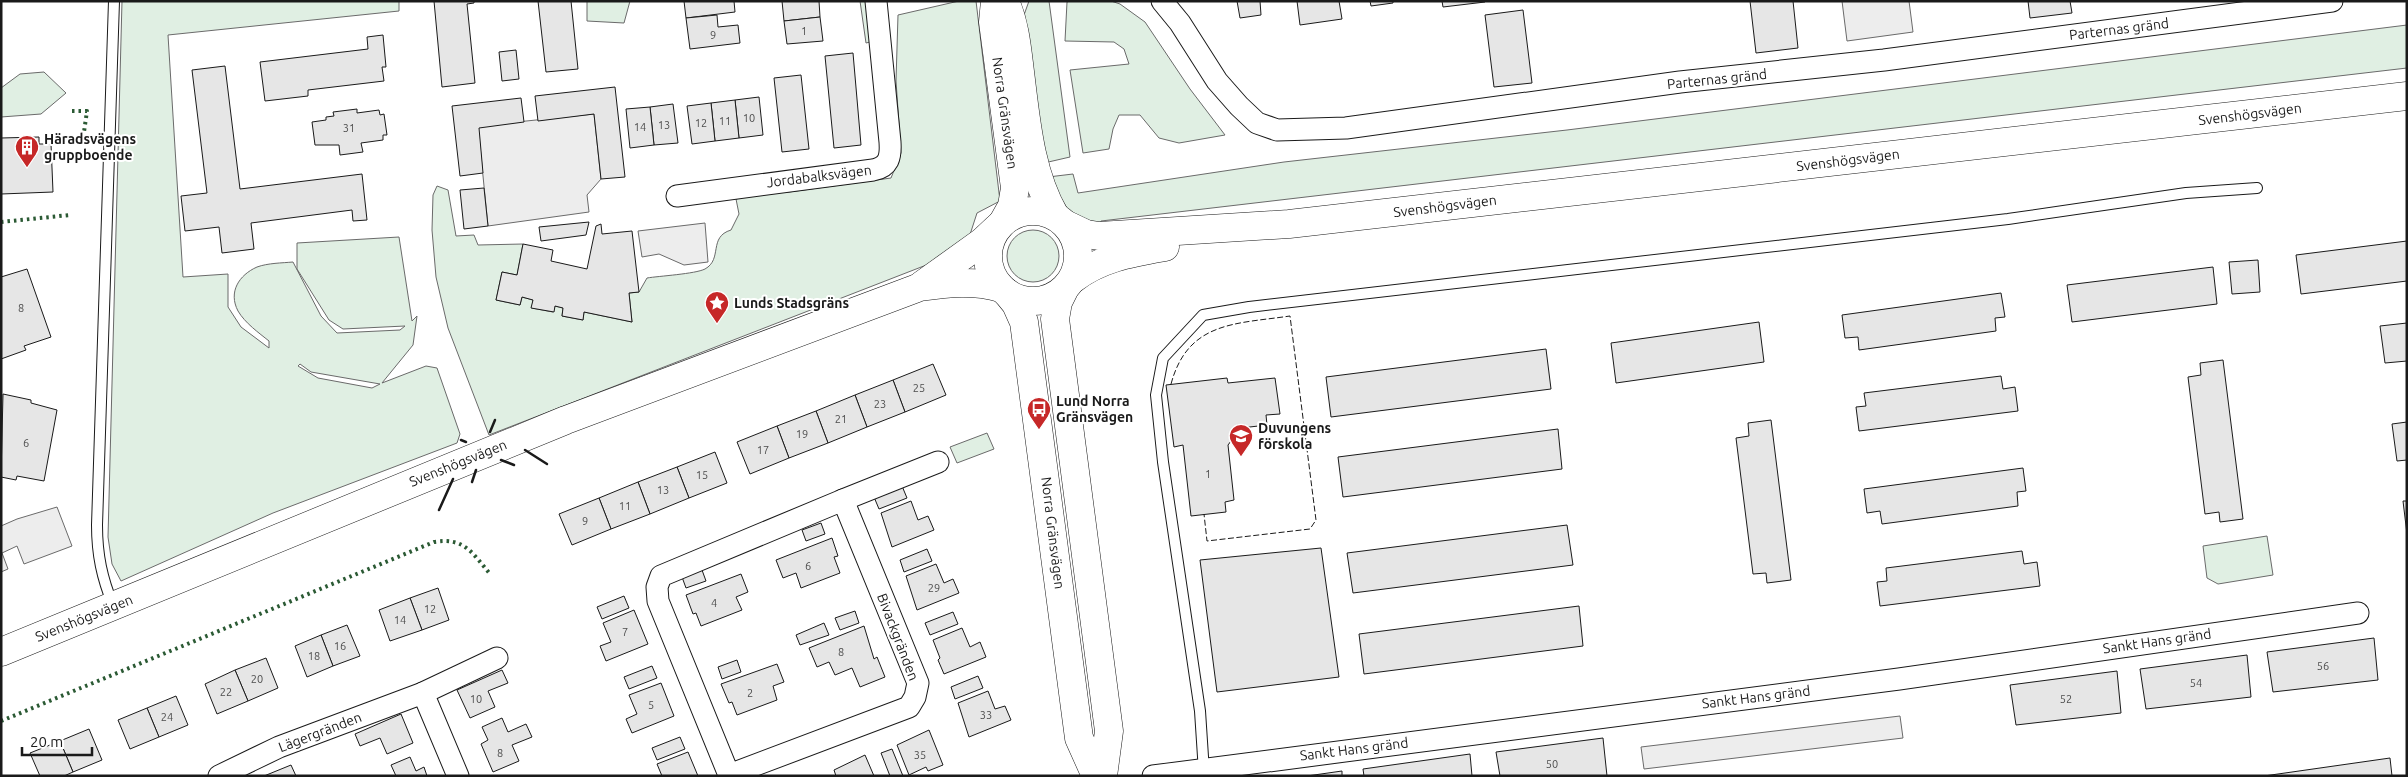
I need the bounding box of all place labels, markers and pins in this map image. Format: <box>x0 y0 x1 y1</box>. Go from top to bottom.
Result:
place label: Häradsvägens gruppboende <box>44 131 136 163</box>
building icon: Häradsvägens gruppboende <box>14 134 40 168</box>
place icon: Lunds Stadsgräns <box>704 290 730 324</box>
place label: Lunds Stadsgräns <box>734 295 849 311</box>
place label: Lund Norra Gränsvägen <box>1056 393 1133 425</box>
bus stop icon: Lund Norra Gränsvägen <box>1026 396 1052 430</box>
place label: Duvungens förskola <box>1258 420 1332 452</box>
school or university icon: Duvungens förskola <box>1228 423 1254 457</box>

